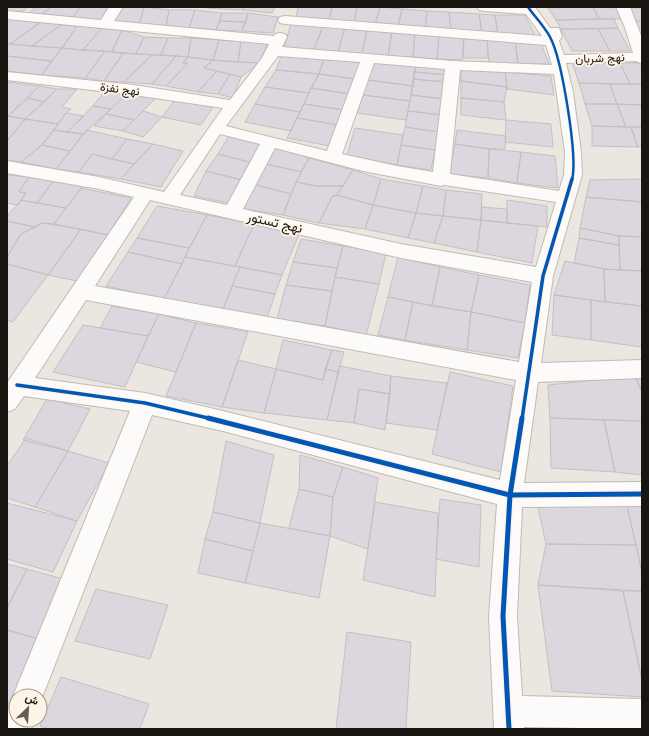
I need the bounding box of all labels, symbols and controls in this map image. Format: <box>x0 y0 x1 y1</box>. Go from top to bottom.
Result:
street label: نهج شربان <box>575 49 625 68</box>
street label: نهج نفزة <box>99 79 141 100</box>
street label: نهج تستور <box>244 207 305 239</box>
north arrow <box>8 688 48 728</box>
text: ش <box>23 690 41 708</box>

